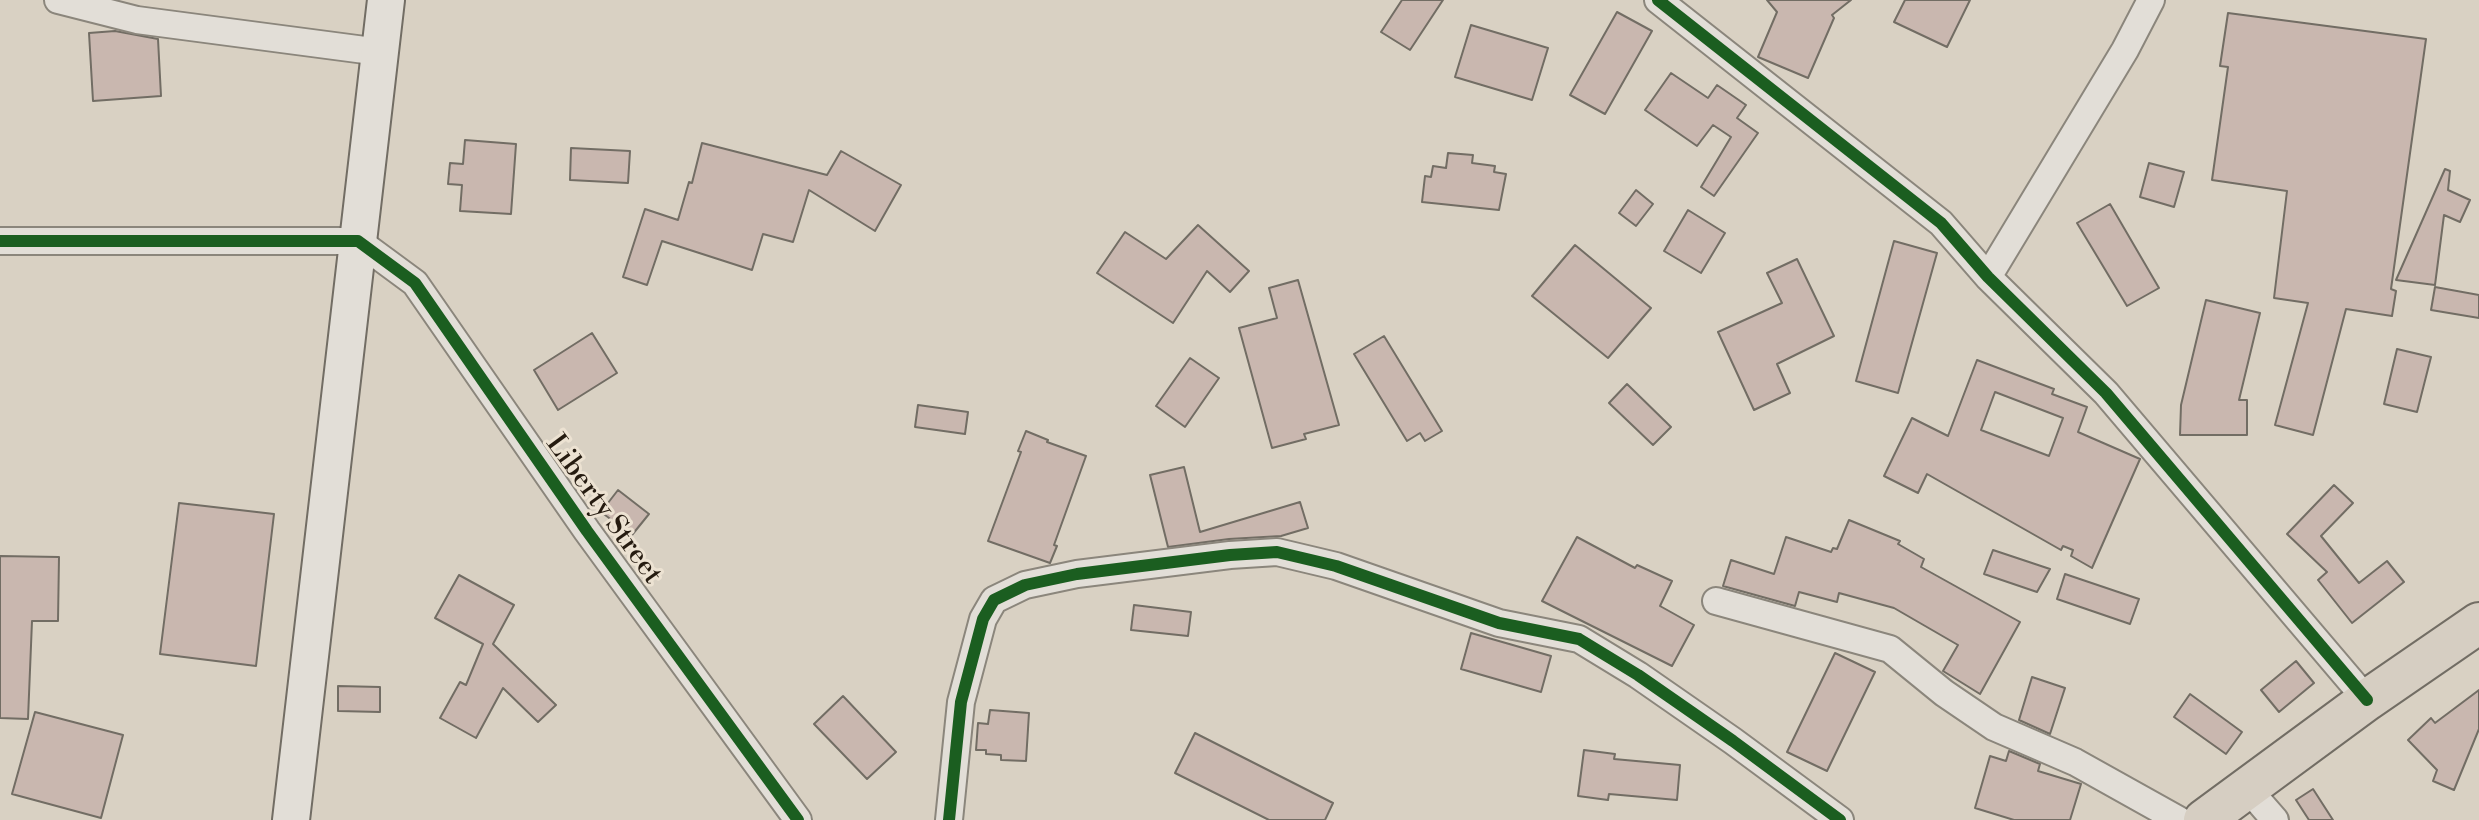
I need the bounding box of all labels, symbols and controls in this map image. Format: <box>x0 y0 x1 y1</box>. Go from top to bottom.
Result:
street label: Liberty Street <box>538 429 668 591</box>

